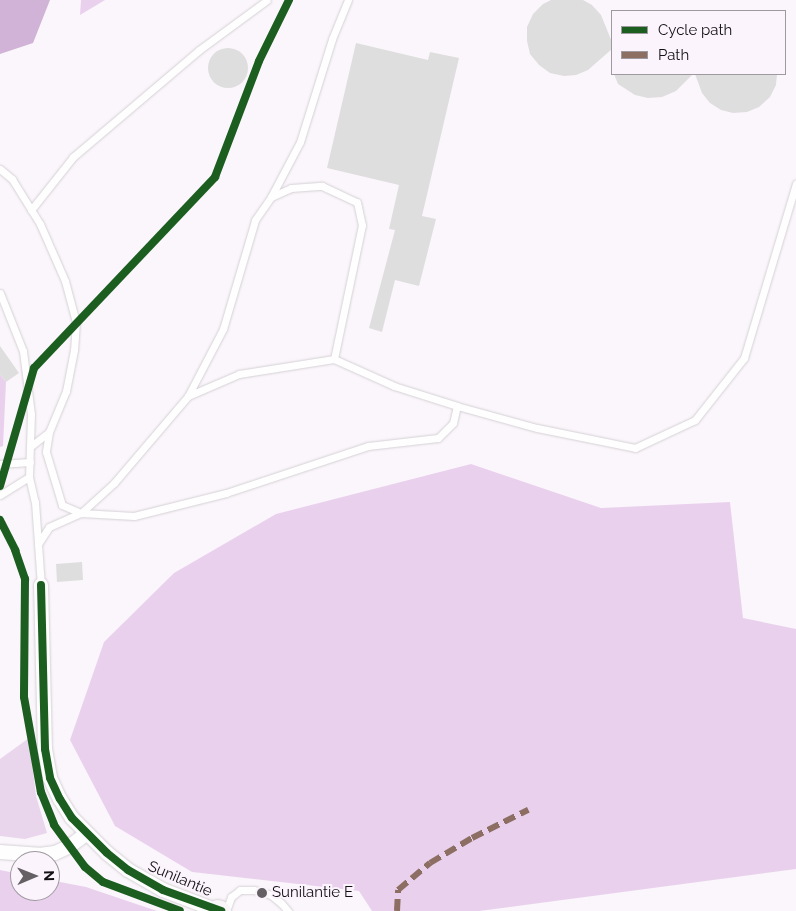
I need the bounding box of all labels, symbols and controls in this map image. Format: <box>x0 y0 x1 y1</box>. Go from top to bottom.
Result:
legend <box>611 10 786 75</box>
text: Cycle path <box>658 21 732 39</box>
text: Path <box>658 46 689 64</box>
north arrow <box>10 851 60 901</box>
street label: Sunilantie <box>145 857 215 901</box>
text: N <box>41 870 57 881</box>
place label: Sunilantie E <box>272 884 353 902</box>
marker: Sunilantie E <box>256 887 268 899</box>

